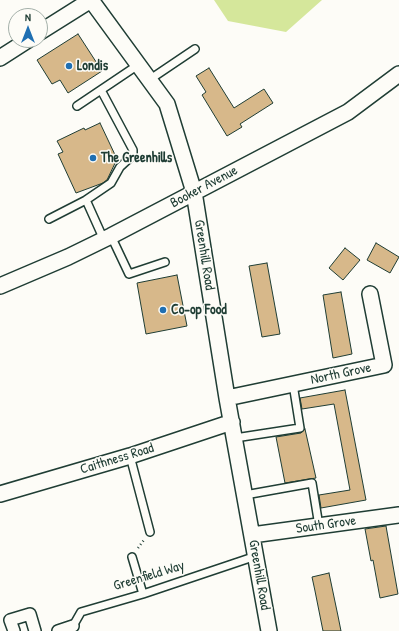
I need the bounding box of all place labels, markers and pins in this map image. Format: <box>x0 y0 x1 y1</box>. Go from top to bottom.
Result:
place label: Londis <box>77 58 108 74</box>
marker: Londis <box>64 61 74 71</box>
place label: The Greenhills <box>101 150 172 166</box>
marker: The Greenhills <box>88 153 98 163</box>
place label: Co-op Food <box>171 302 227 318</box>
marker: Co-op Food <box>158 305 168 315</box>

